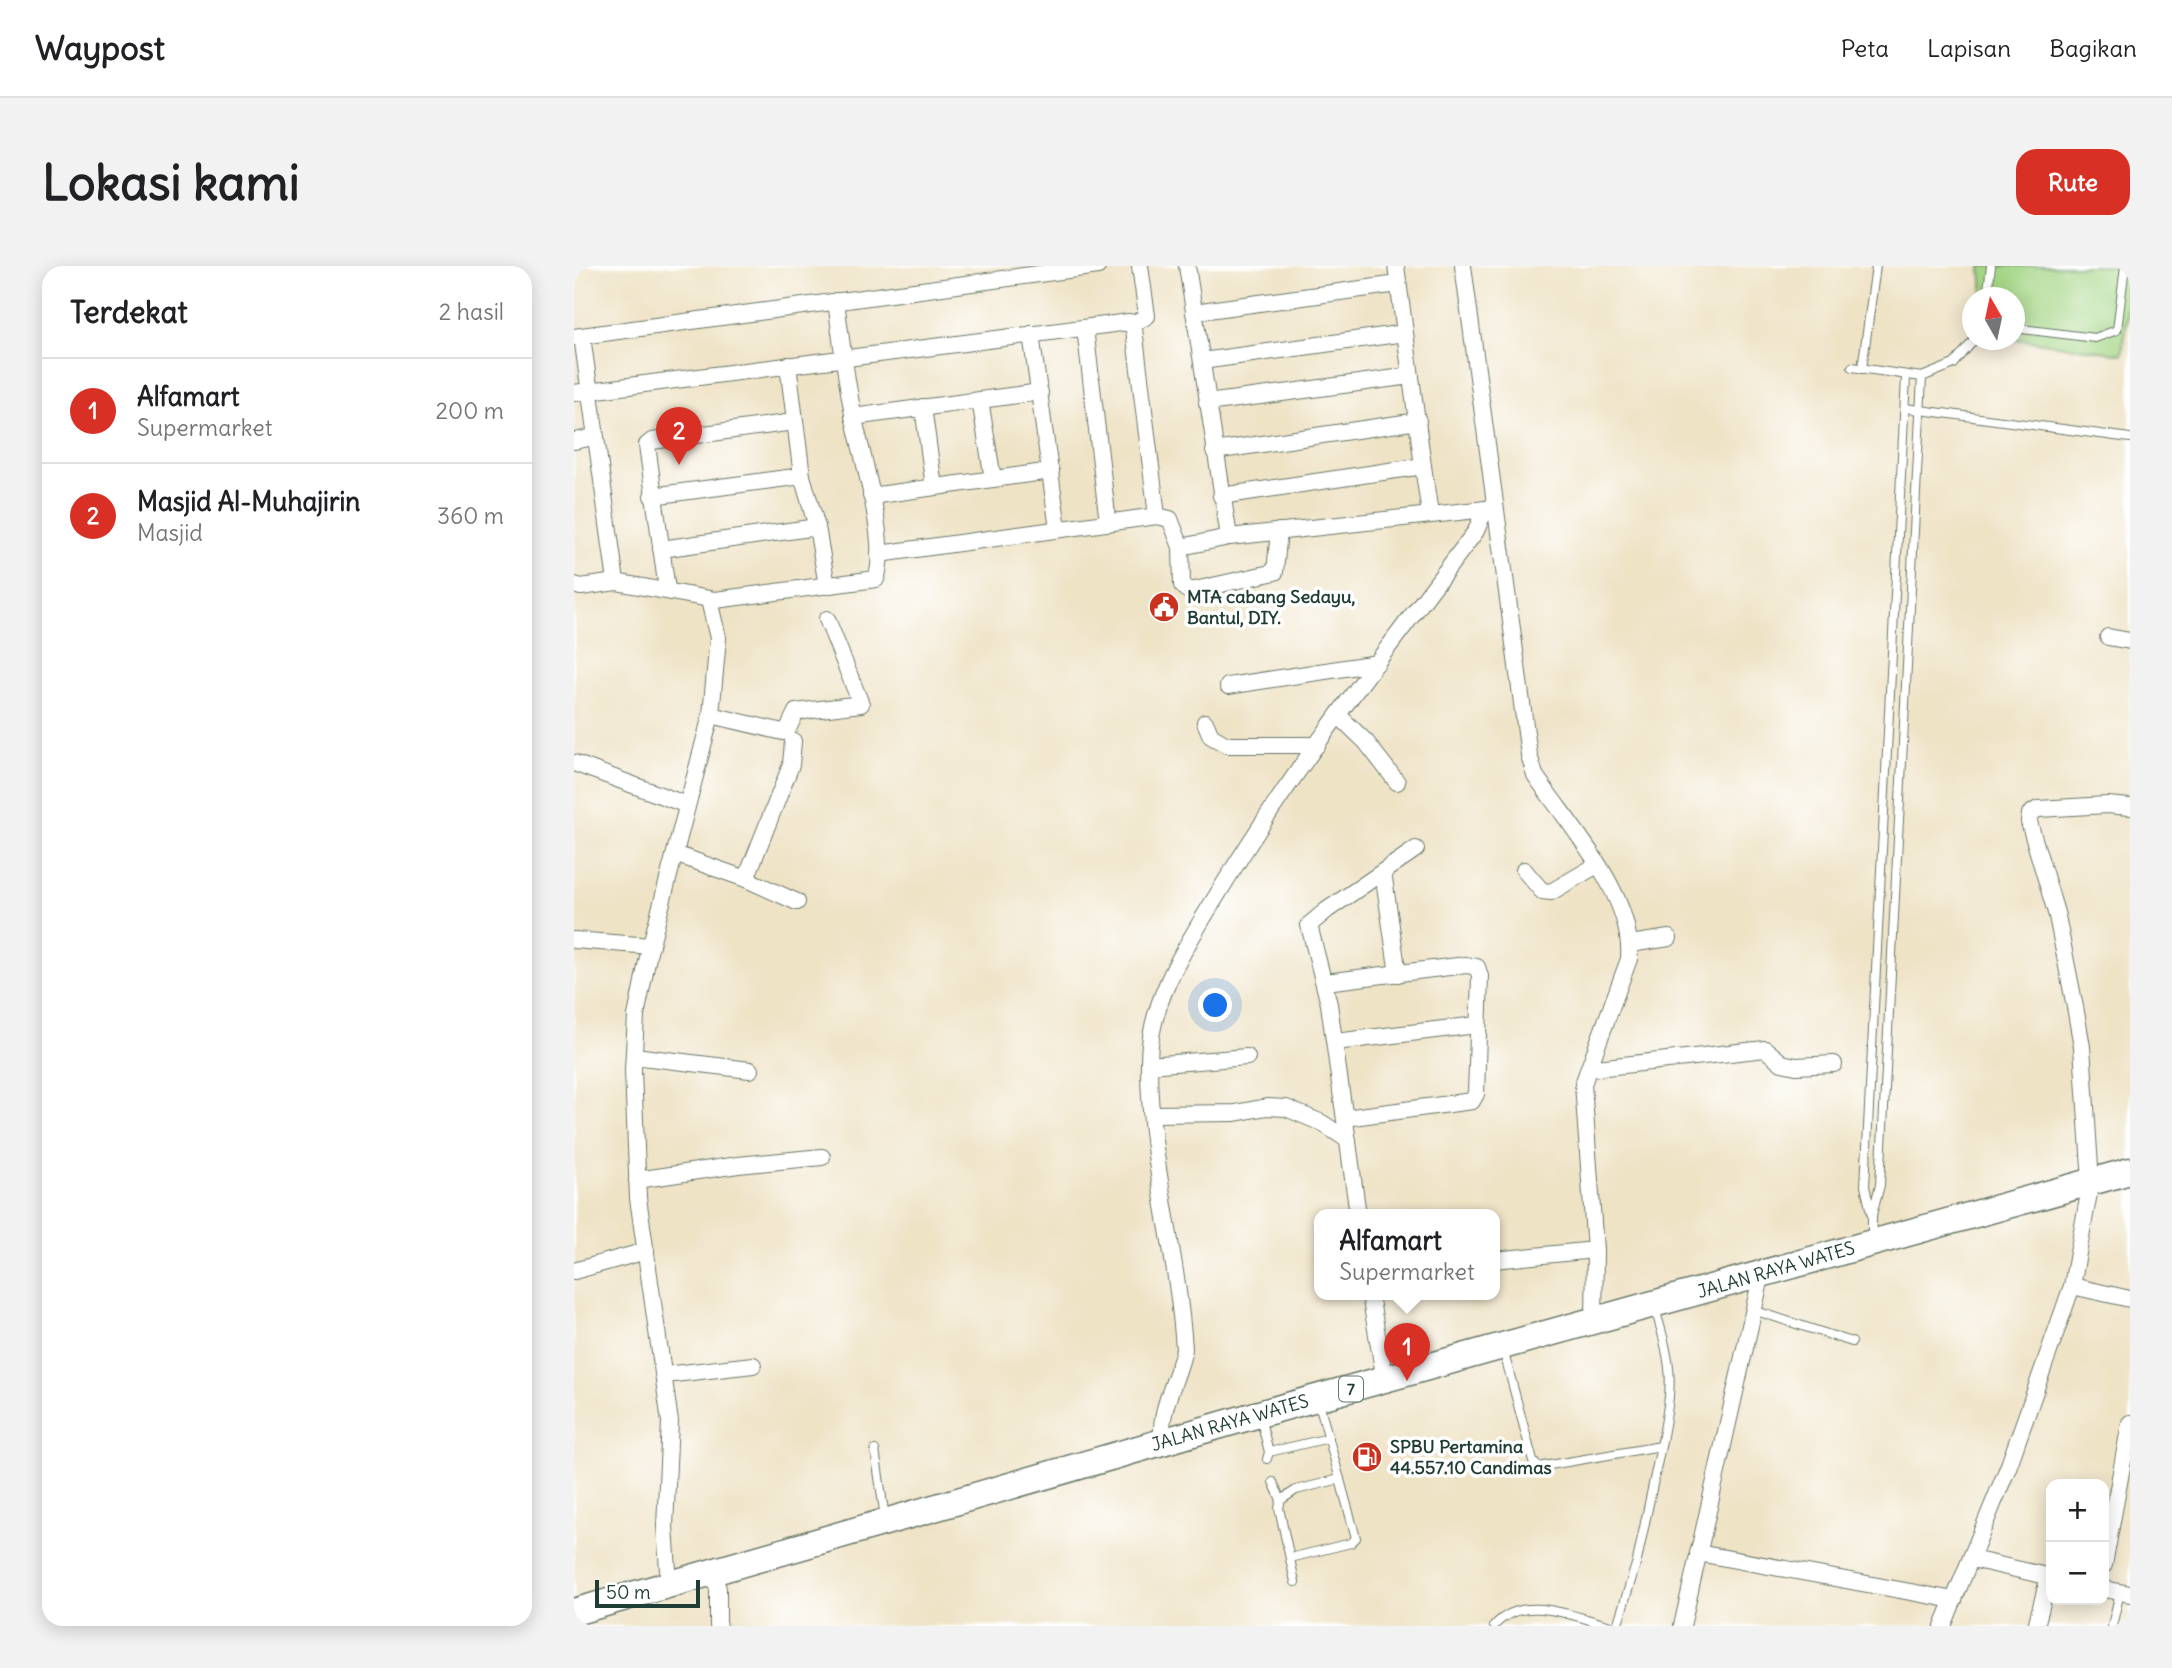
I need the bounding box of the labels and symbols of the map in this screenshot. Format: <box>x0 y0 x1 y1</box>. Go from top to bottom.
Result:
north arrow <box>1962 287 2025 350</box>
pin: 2 <box>656 407 702 465</box>
place label: MTA cabang Sedayu, Bantul, DIY. <box>1187 585 1356 629</box>
public building icon: MTA cabang Sedayu, Bantul, DIY. <box>1147 590 1181 624</box>
your location <box>1198 988 1232 1022</box>
street label: JALAN RAYA WATES <box>1694 1236 1857 1303</box>
pin: 1 <box>1384 1323 1430 1381</box>
road number: 7 <box>1339 1376 1363 1401</box>
street label: JALAN RAYA WATES <box>1148 1389 1311 1456</box>
place label: SPBU Pertamina 44.557.10 Candimas <box>1390 1435 1552 1479</box>
fuel station icon: SPBU Pertamina 44.557.10 Candimas <box>1350 1440 1384 1474</box>
scale bar <box>595 1577 700 1609</box>

